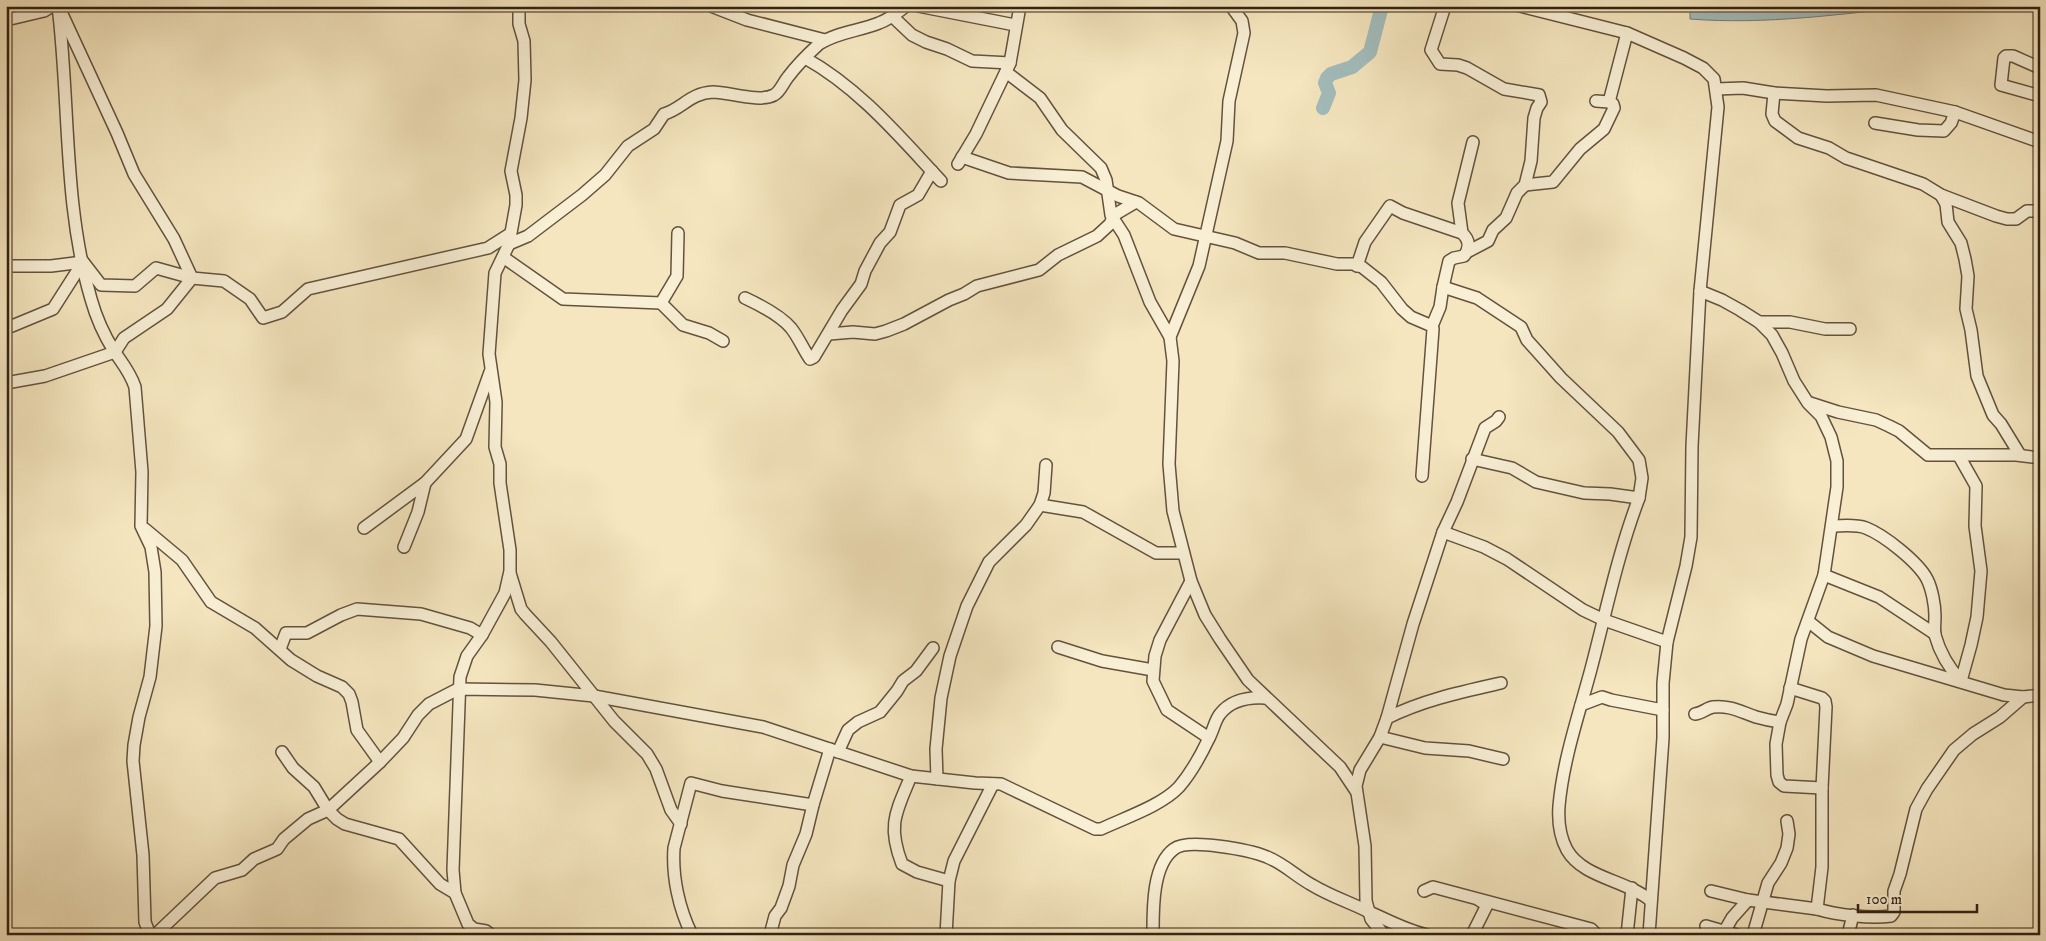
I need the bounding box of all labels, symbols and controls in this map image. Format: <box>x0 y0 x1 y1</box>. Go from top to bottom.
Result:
scale bar <box>1858 881 1977 913</box>
text: 100 m <box>1866 890 1902 909</box>

